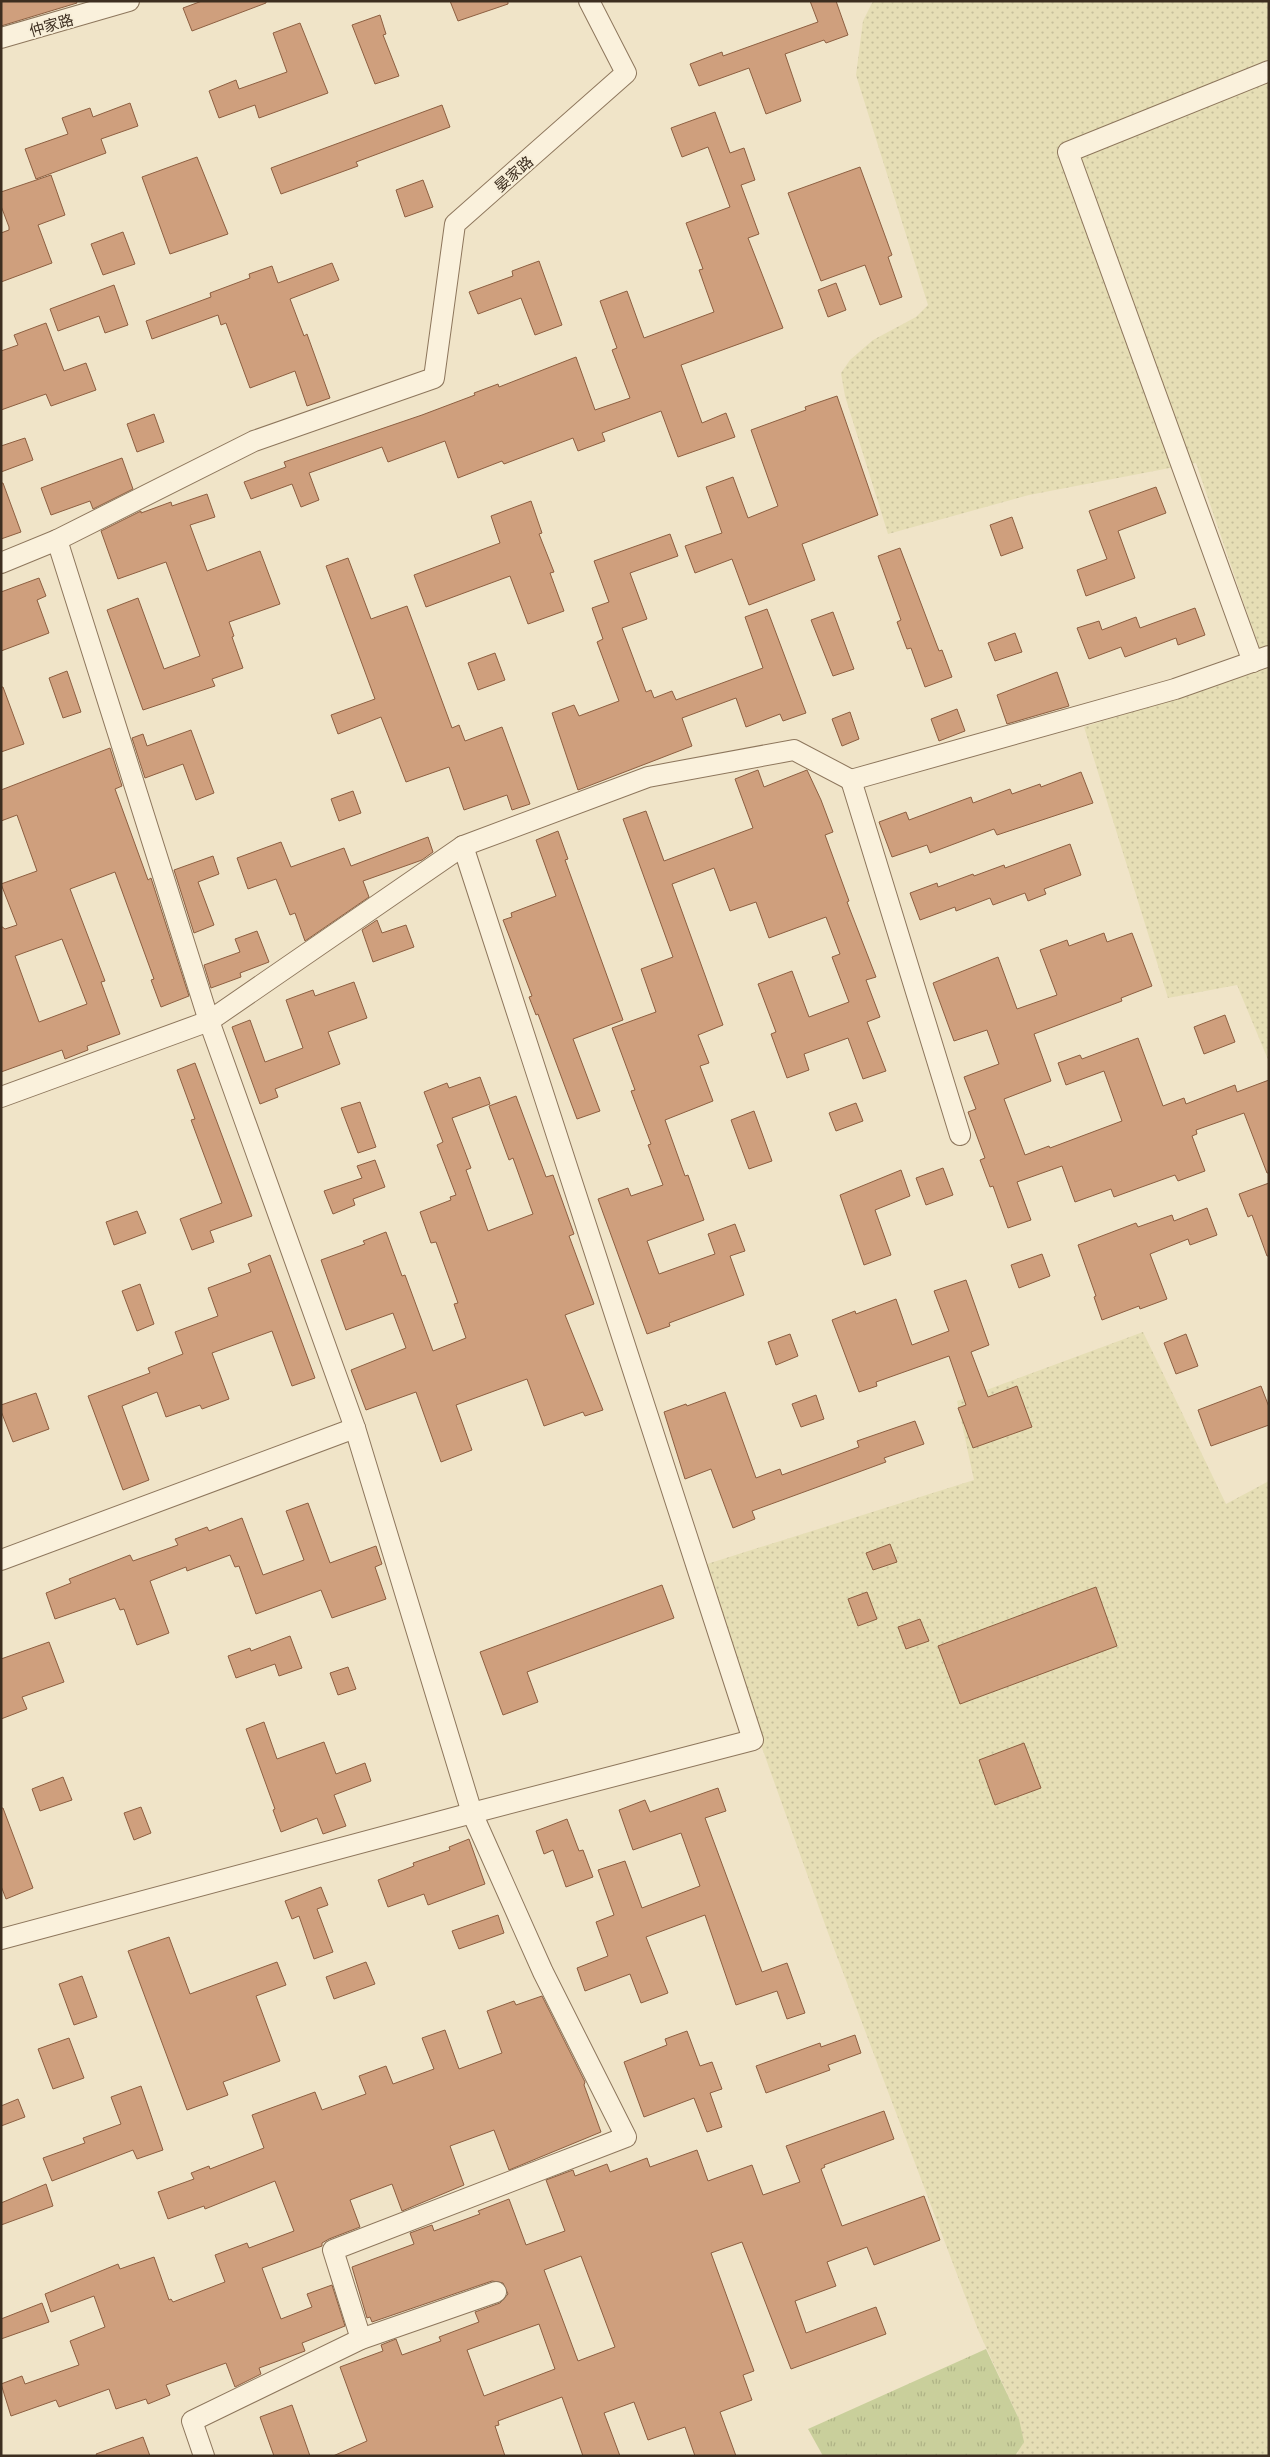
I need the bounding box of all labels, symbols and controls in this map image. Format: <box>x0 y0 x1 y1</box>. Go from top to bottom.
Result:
street label: 仲家路 <box>26 8 76 40</box>
street label: 晏家路 <box>489 150 537 196</box>

